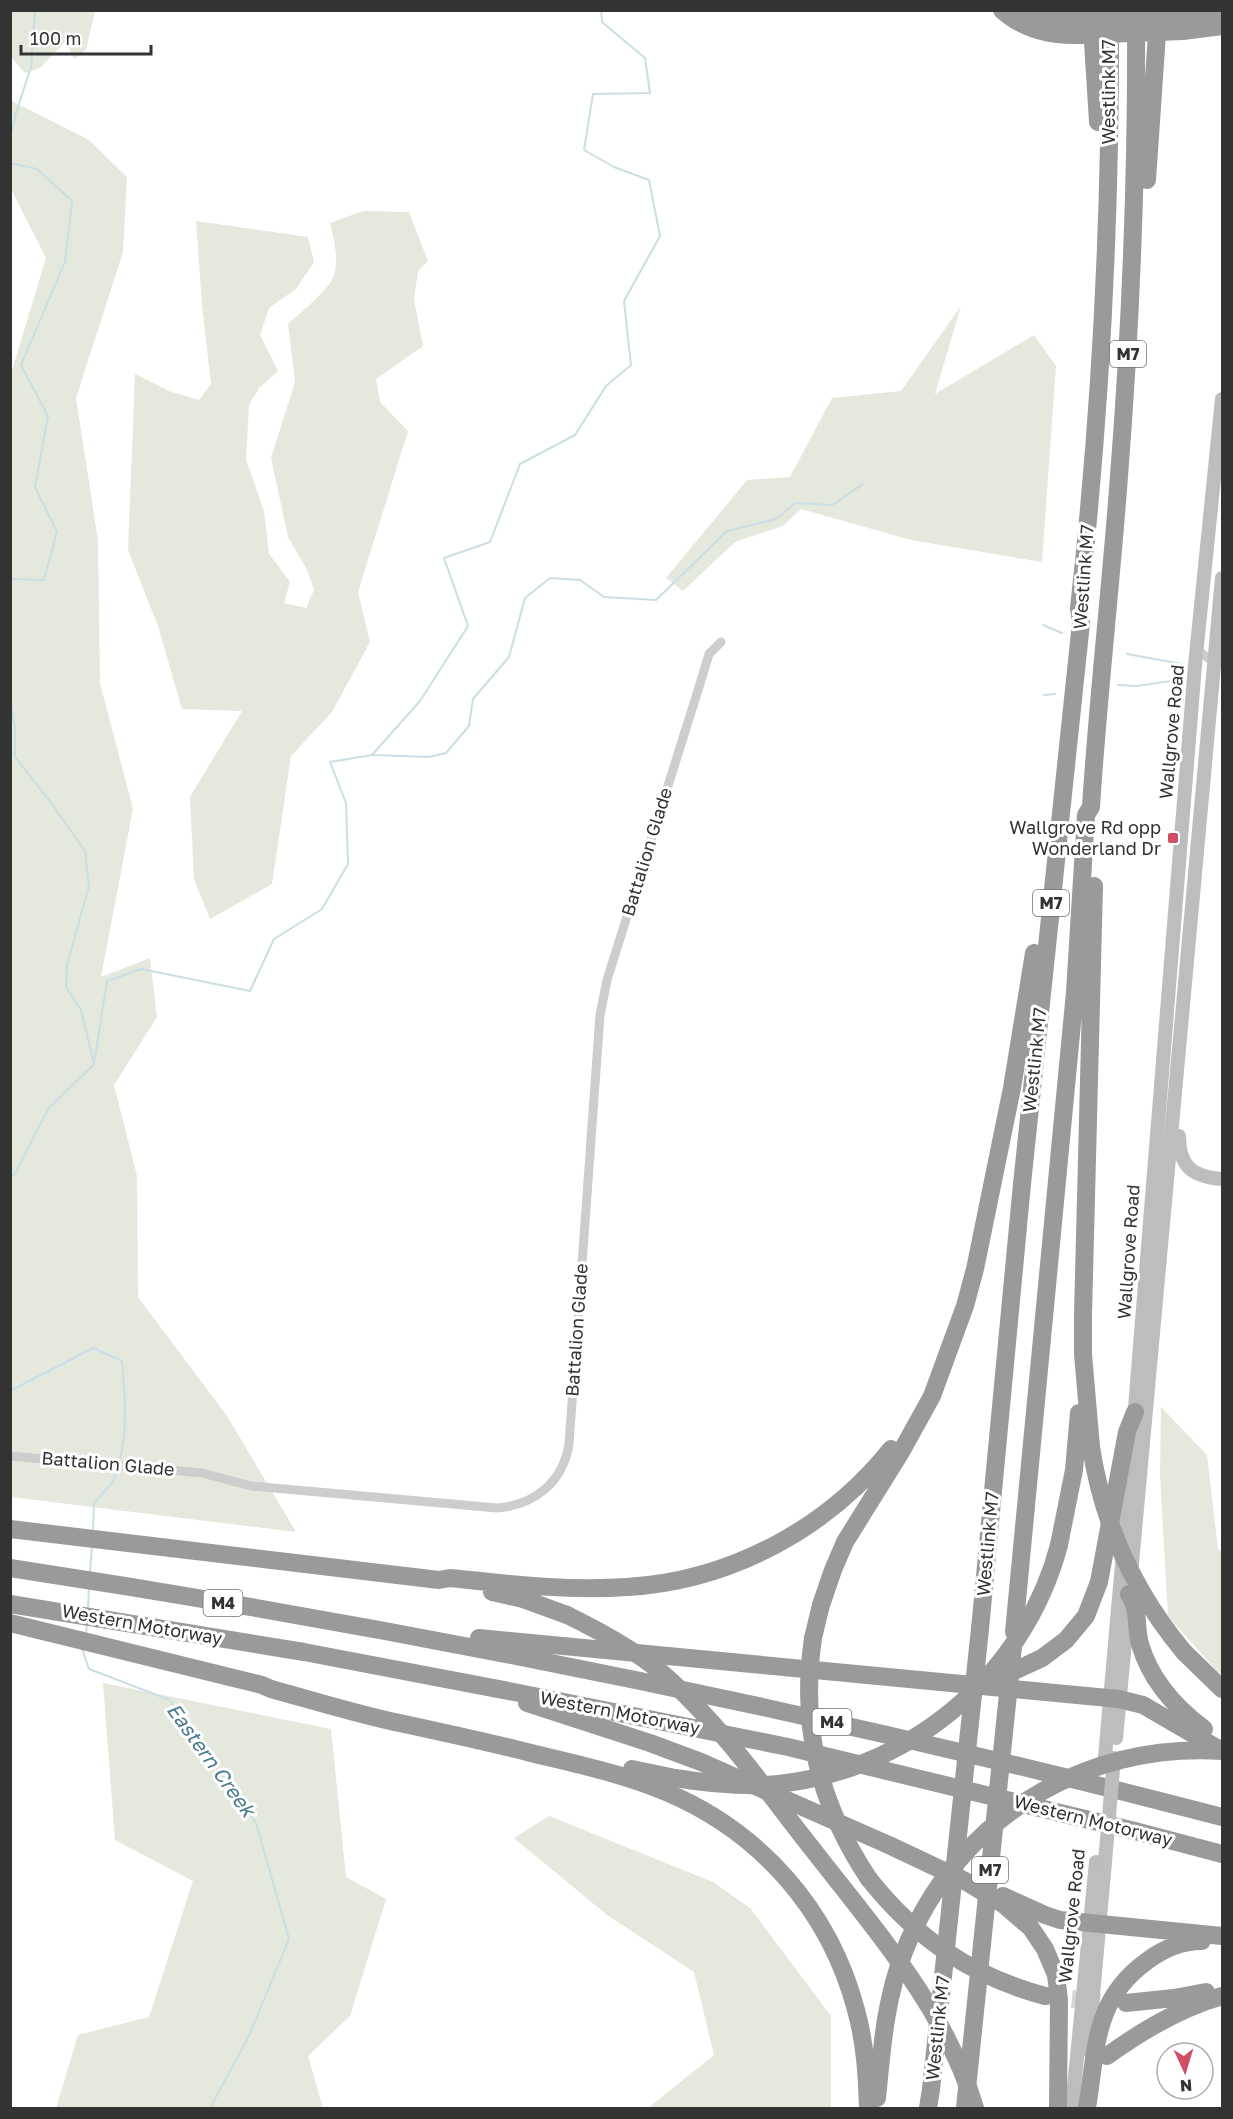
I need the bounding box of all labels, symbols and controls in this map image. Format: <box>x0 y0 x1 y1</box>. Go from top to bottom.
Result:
scale bar <box>21 18 152 56</box>
text: 100 m <box>30 27 81 49</box>
street label: Westlink M7 <box>1097 39 1119 145</box>
road number: M7 <box>1110 341 1146 367</box>
street label: Westlink M7 <box>1068 524 1098 630</box>
street label: Wallgrove Road <box>1154 664 1188 800</box>
street label: Battalion Glade <box>616 785 676 919</box>
place label: Wallgrove Rd opp Wonderland Dr <box>1009 816 1161 859</box>
marker: Wallgrove Rd opp Wonderland Dr <box>1166 831 1180 845</box>
road number: M7 <box>1033 890 1069 916</box>
street label: Westlink M7 <box>1018 1006 1050 1113</box>
street label: Wallgrove Road <box>1112 1184 1144 1320</box>
street label: Battalion Glade <box>560 1263 592 1397</box>
street label: Battalion Glade <box>41 1446 176 1480</box>
street label: Westlink M7 <box>971 1491 1003 1597</box>
road number: M4 <box>204 1590 242 1616</box>
street label: Western Motorway <box>60 1599 224 1649</box>
street label: Western Motorway <box>538 1686 702 1738</box>
water label: Eastern Creek <box>163 1698 263 1823</box>
road number: M4 <box>812 1709 852 1735</box>
street label: Western Motorway <box>1012 1790 1175 1850</box>
street label: Wallgrove Road <box>1053 1848 1089 1984</box>
road number: M7 <box>972 1857 1008 1883</box>
street label: Westlink M7 <box>921 1974 953 2081</box>
north arrow <box>1155 2041 1215 2101</box>
text: N <box>1179 2076 1193 2096</box>

